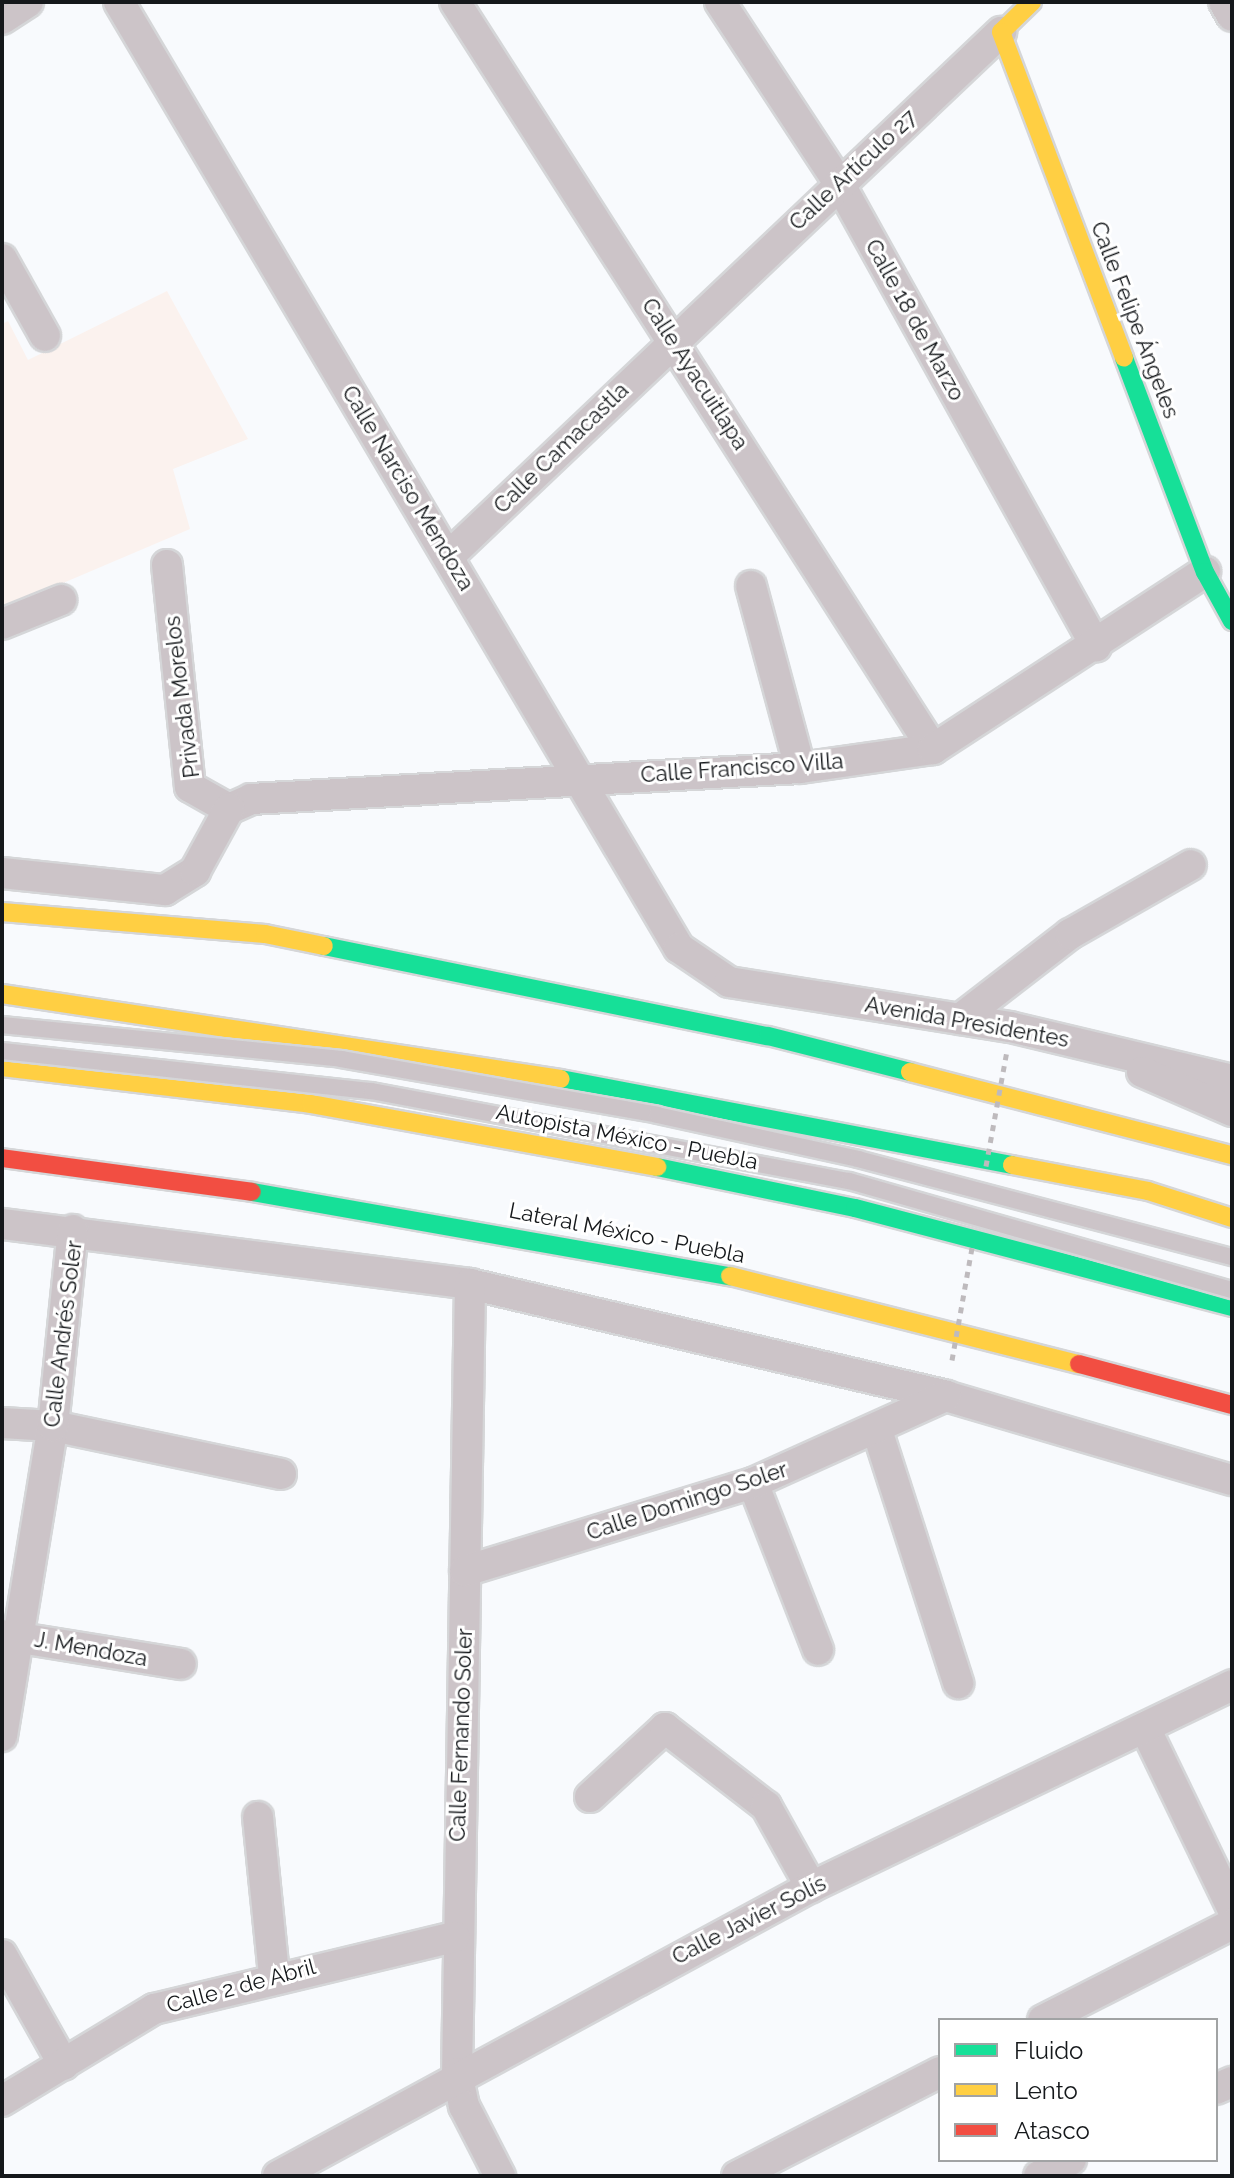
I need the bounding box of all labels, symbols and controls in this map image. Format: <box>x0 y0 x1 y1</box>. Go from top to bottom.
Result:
street label: Calle Artículo 27 <box>784 104 922 236</box>
street label: Calle Felipe Ángeles <box>1085 218 1185 422</box>
street label: Calle 18 de Marzo <box>860 235 970 405</box>
street label: Calle Ayacuitlapa <box>636 293 754 455</box>
street label: Calle Camacastla <box>488 377 634 519</box>
street label: Calle Narciso Mendoza <box>336 381 480 595</box>
street label: Privada Morelos <box>159 614 205 780</box>
street label: Calle Francisco Villa <box>639 748 845 788</box>
street label: Avenida Presidentes <box>863 991 1071 1053</box>
street label: Autopista México - Puebla <box>494 1099 760 1175</box>
street label: Lateral México - Puebla <box>507 1197 747 1269</box>
street label: Calle Andrés Soler <box>38 1239 88 1429</box>
street label: Calle Domingo Soler <box>583 1456 791 1546</box>
street label: J. Mendoza <box>32 1626 150 1672</box>
street label: Calle Fernando Soler <box>444 1628 478 1842</box>
street label: Calle Javier Solís <box>667 1870 831 1970</box>
street label: Calle 2 de Abril <box>163 1953 319 2019</box>
legend <box>938 2018 1218 2162</box>
text: Fluido <box>1014 2036 1083 2065</box>
text: Lento <box>1014 2076 1078 2105</box>
text: Atasco <box>1014 2116 1090 2145</box>

